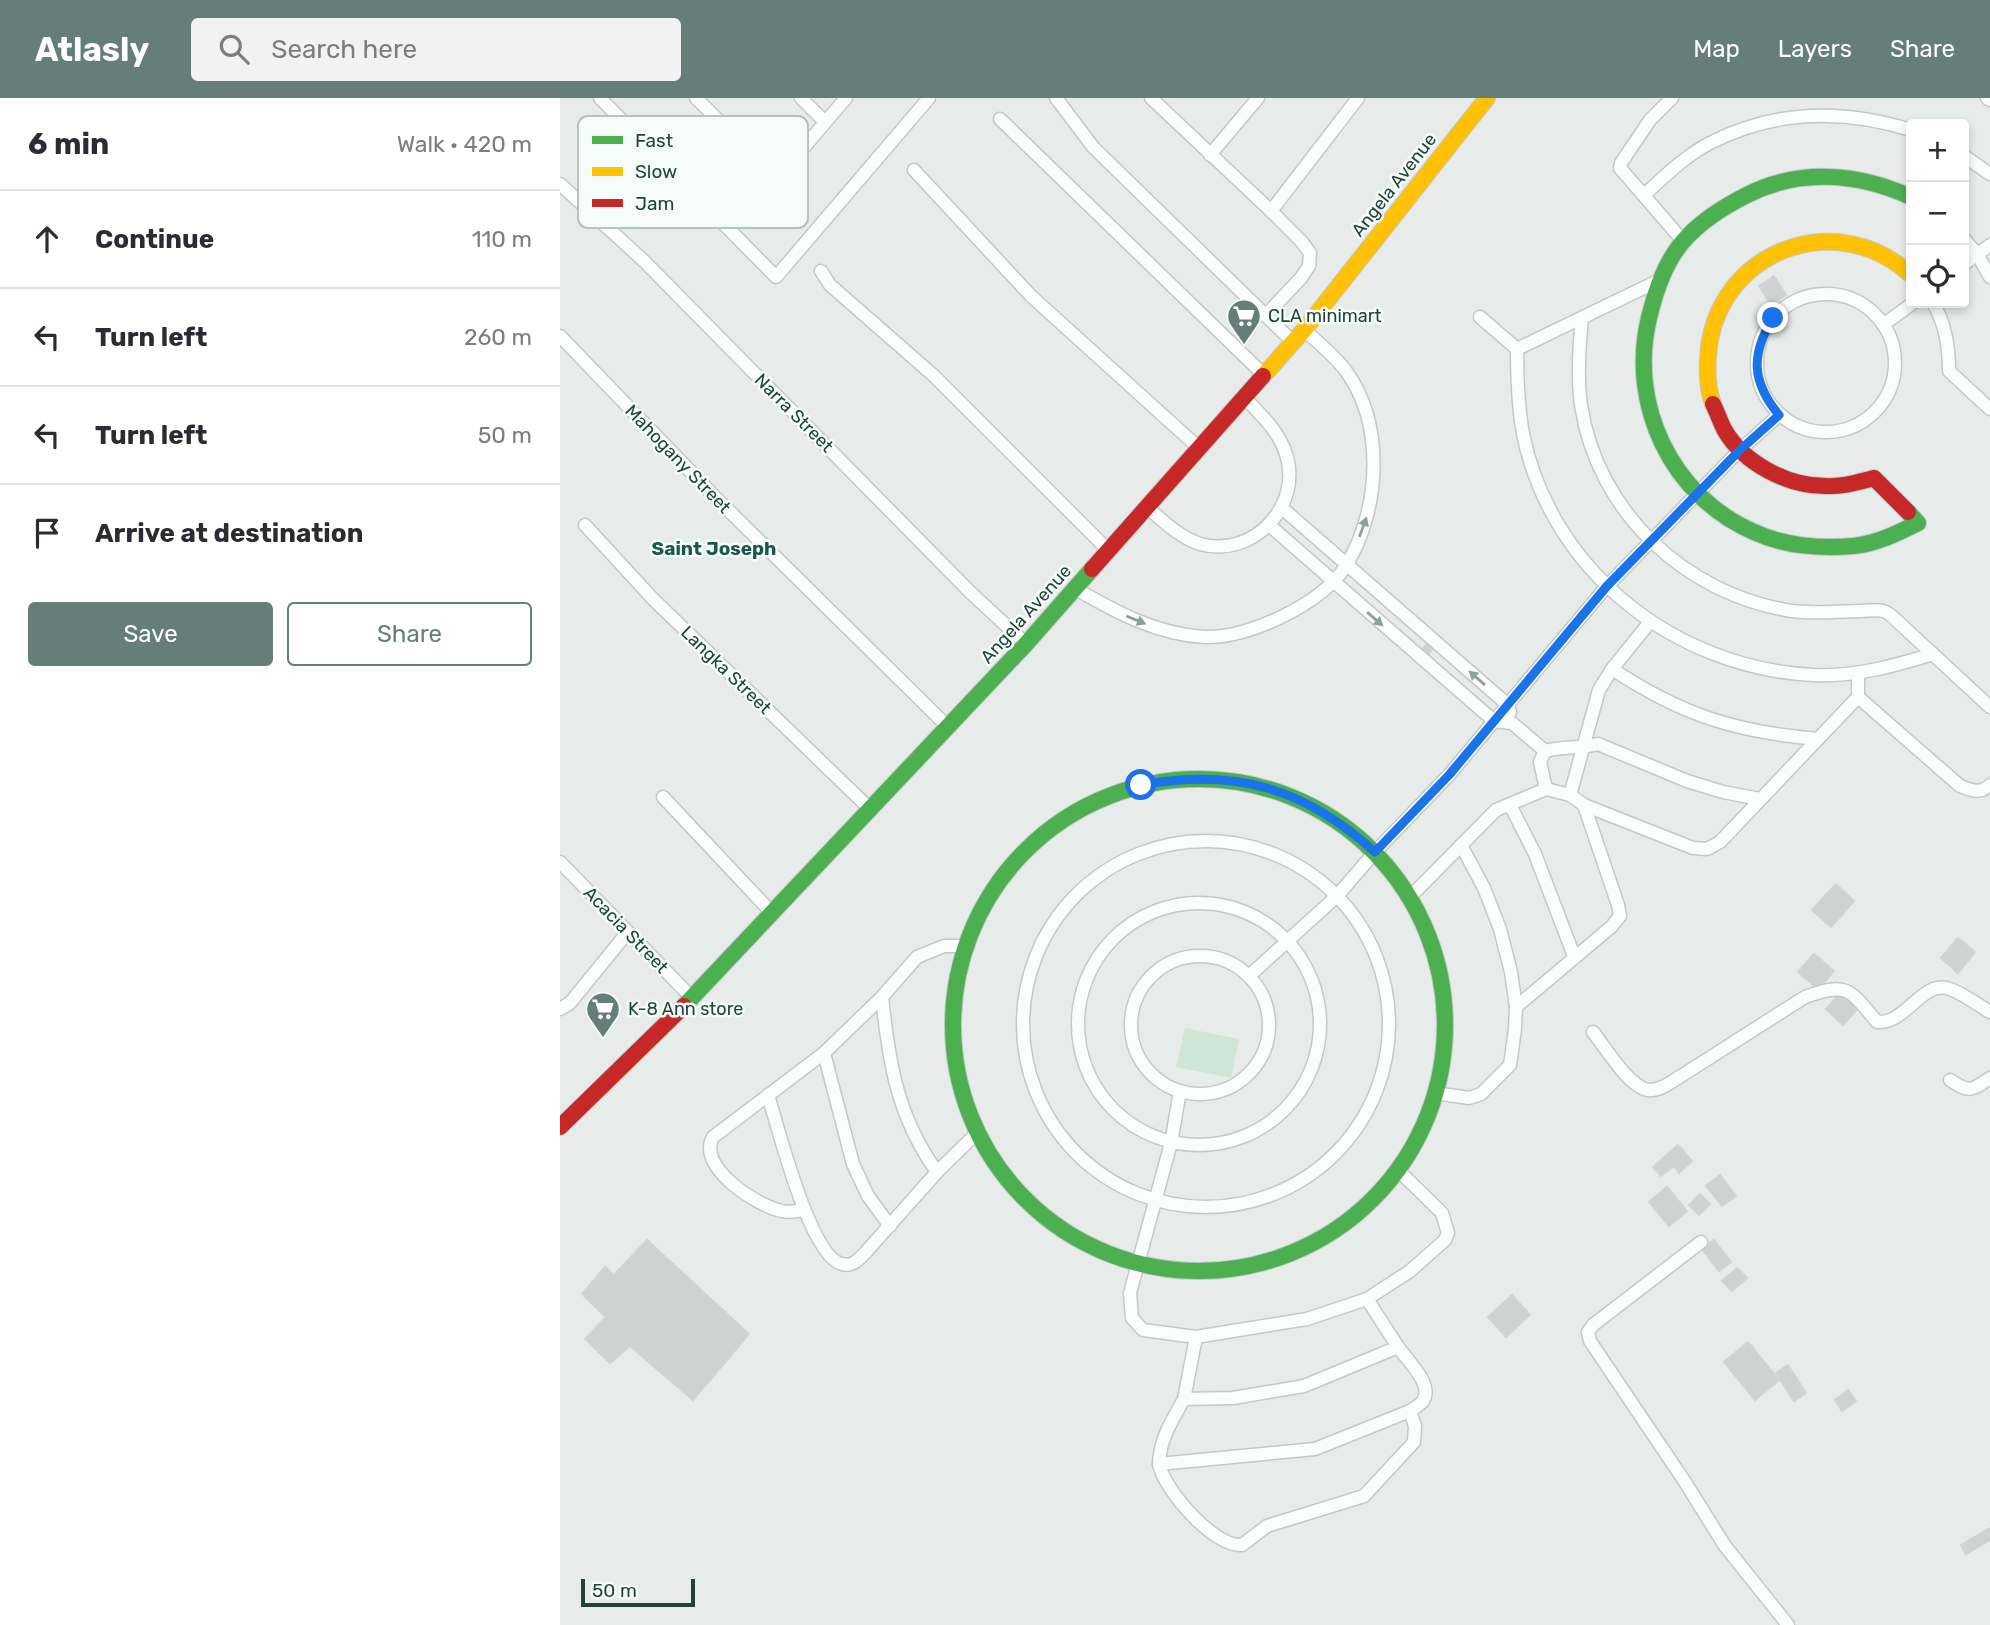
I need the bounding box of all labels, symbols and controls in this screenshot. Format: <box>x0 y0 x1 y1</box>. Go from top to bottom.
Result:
search box <box>191 18 681 81</box>
text: Atlasly <box>35 30 149 69</box>
icon: search <box>215 30 253 68</box>
text: Search here <box>271 34 417 65</box>
text: Map <box>1693 35 1740 63</box>
text: Layers <box>1778 35 1852 63</box>
text: Share <box>1890 35 1955 63</box>
legend <box>578 116 808 228</box>
map controls <box>1906 119 1969 308</box>
button: + <box>1906 119 1969 182</box>
text: 6 min <box>28 126 109 162</box>
text: Fast <box>635 129 674 152</box>
street label: Angela Avenue <box>1347 129 1441 241</box>
text: Walk · 420 m <box>397 130 532 158</box>
text: Slow <box>635 160 677 183</box>
button: − <box>1906 182 1969 245</box>
text: Jam <box>635 192 674 215</box>
icon: ahead <box>28 220 66 258</box>
text: Continue <box>95 224 214 255</box>
text: 110 m <box>472 225 532 253</box>
button: locate <box>1906 245 1969 308</box>
supermarket icon: CLA minimart <box>1225 297 1263 346</box>
route end <box>1757 302 1788 333</box>
place label: CLA minimart <box>1268 305 1382 327</box>
icon: left <box>28 318 66 356</box>
text: Turn left <box>95 322 207 353</box>
text: 260 m <box>464 323 532 351</box>
street label: Narra Street <box>750 369 838 457</box>
street label: Mahogany Street <box>621 400 735 518</box>
icon: left <box>28 416 66 454</box>
text: Turn left <box>95 420 207 451</box>
text: 50 m <box>478 421 532 449</box>
icon: arrive <box>28 514 66 552</box>
one-way arrow <box>1358 517 1369 538</box>
text: Arrive at destination <box>95 518 363 549</box>
district label: Saint Joseph <box>652 537 776 560</box>
street label: Angela Avenue <box>976 560 1076 668</box>
button: Save <box>28 602 273 666</box>
button: Share <box>287 602 532 666</box>
one-way arrow <box>1366 611 1384 627</box>
one-way arrow <box>1125 615 1146 626</box>
street label: Langka Street <box>676 621 776 719</box>
one-way arrow <box>1469 670 1486 686</box>
route start <box>1125 769 1156 800</box>
street label: Acacia Street <box>579 882 673 978</box>
supermarket icon: K-8 Ann store <box>584 990 622 1039</box>
place label: K-8 Ann store <box>628 998 743 1020</box>
scale bar <box>581 1576 695 1608</box>
text: 50 m <box>592 1579 637 1602</box>

